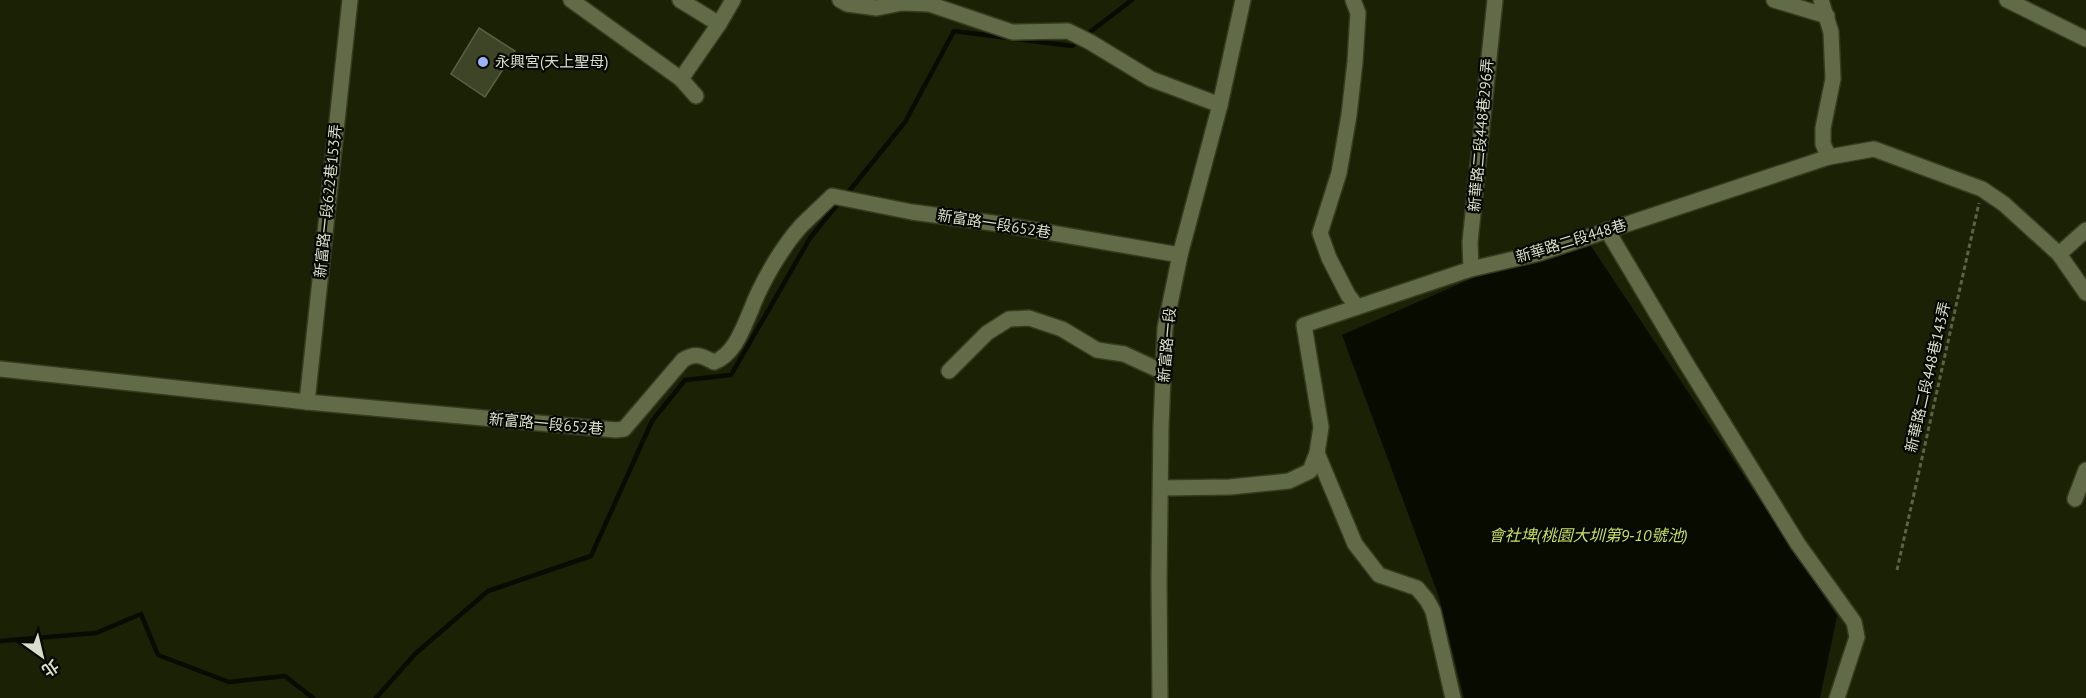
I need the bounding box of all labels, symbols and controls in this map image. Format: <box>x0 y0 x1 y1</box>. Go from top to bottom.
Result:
place label: 永興宮(天上聖母) <box>495 52 608 71</box>
marker: 永興宮(天上聖母) <box>476 55 490 69</box>
street label: 新華路二段448巷296弄 <box>1464 57 1497 213</box>
street label: 新富路一段622巷153弄 <box>310 123 345 279</box>
street label: 新富路一段652巷 <box>936 205 1052 242</box>
street label: 新華路二段448巷 <box>1513 215 1628 266</box>
street label: 新華路二段448巷143弄 <box>1901 300 1954 454</box>
street label: 新富路一段 <box>1154 307 1179 383</box>
street label: 新富路一段652巷 <box>488 409 604 438</box>
water label: 會社埤(桃園大圳第9-10號池) <box>1489 525 1687 545</box>
north arrow <box>12 626 72 686</box>
text: 北 <box>38 656 63 681</box>

